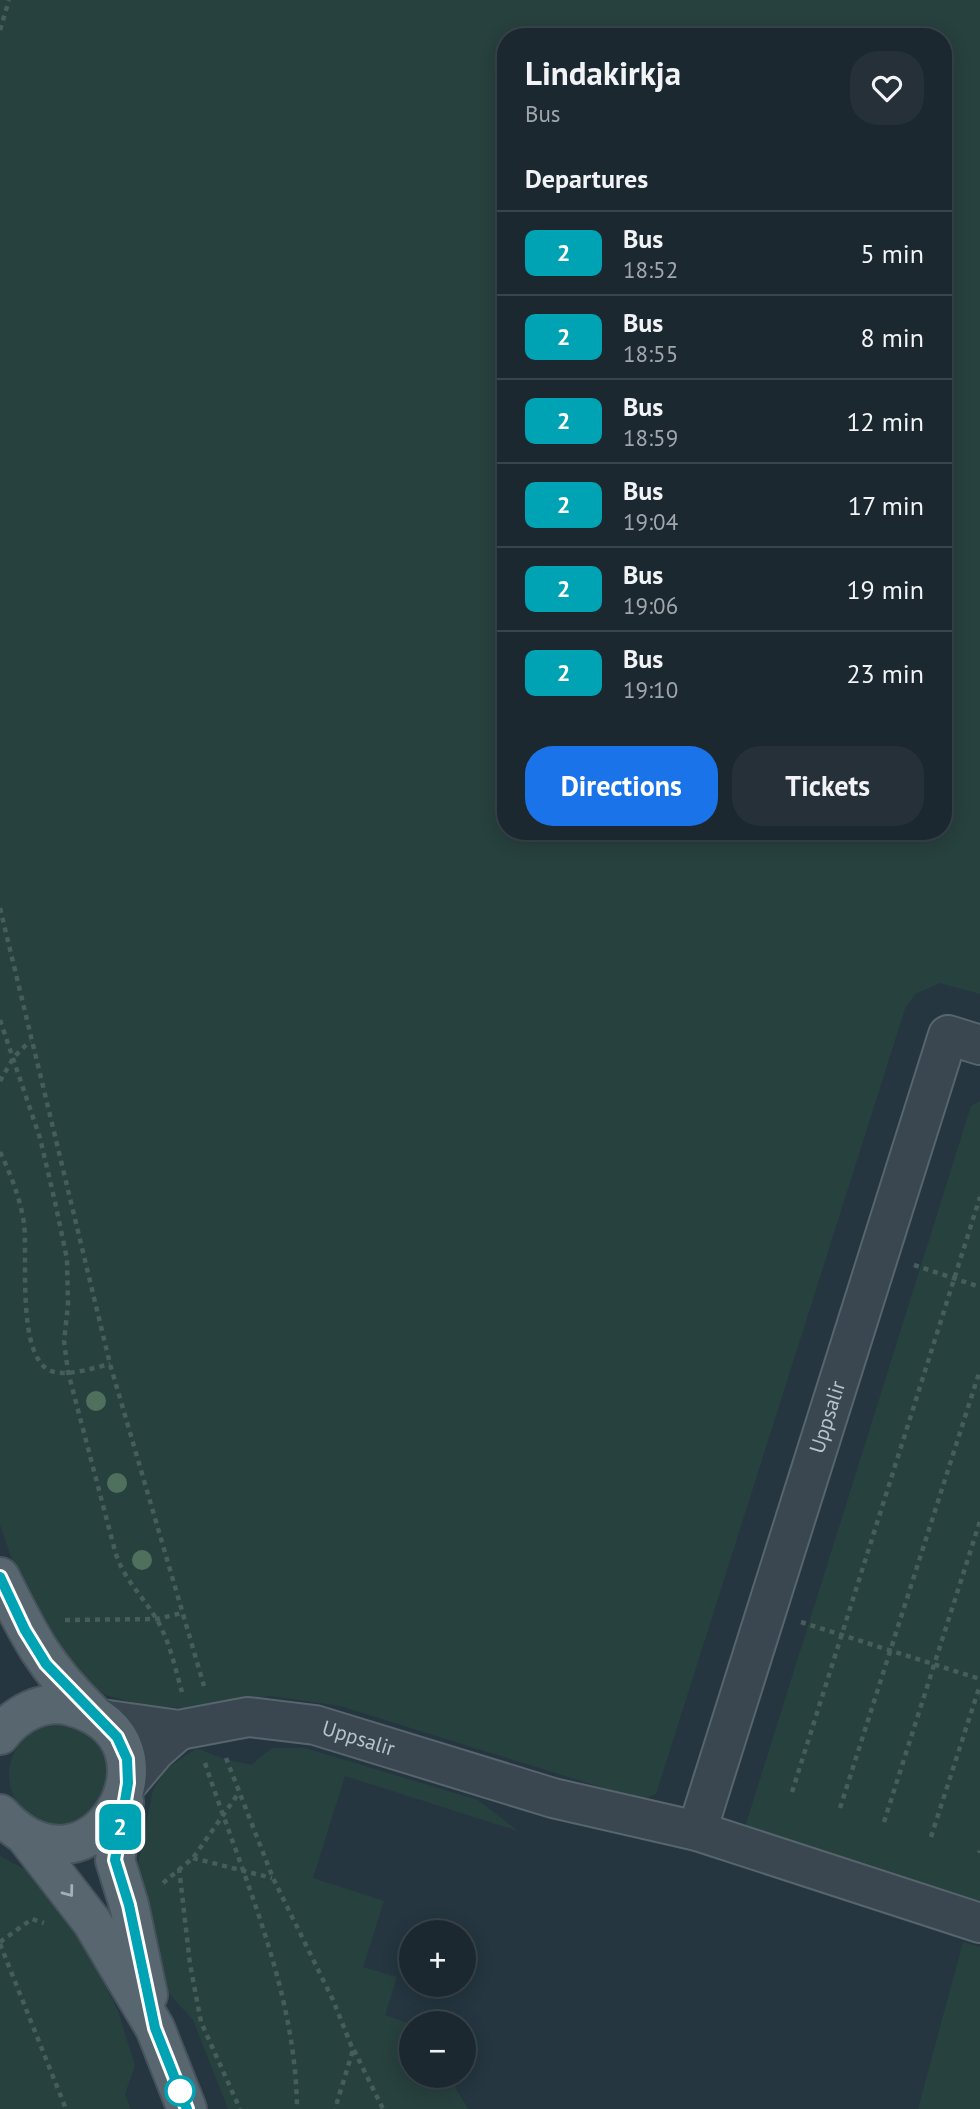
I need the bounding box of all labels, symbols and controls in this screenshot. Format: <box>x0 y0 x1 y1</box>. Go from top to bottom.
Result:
text: Lindakirkja <box>525 51 681 94</box>
button: heart <box>850 51 924 125</box>
text: Bus <box>525 99 561 128</box>
text: Departures <box>525 162 648 195</box>
text: Bus <box>623 222 663 255</box>
text: 2 <box>557 237 570 268</box>
text: 5 min <box>861 237 924 270</box>
text: 18:52 <box>623 255 678 284</box>
text: Bus <box>623 306 663 339</box>
text: 2 <box>557 321 570 352</box>
text: 8 min <box>861 321 924 354</box>
text: 18:55 <box>623 339 678 368</box>
text: Bus <box>623 390 663 423</box>
text: 2 <box>557 405 570 436</box>
text: 12 min <box>846 405 924 438</box>
text: 18:59 <box>623 423 678 452</box>
text: Bus <box>623 474 663 507</box>
text: 2 <box>557 489 570 520</box>
text: 17 min <box>848 489 924 522</box>
text: 19:04 <box>623 507 678 536</box>
text: Bus <box>623 558 663 591</box>
text: 2 <box>557 573 570 604</box>
text: 19 min <box>846 573 924 606</box>
text: 19:06 <box>623 591 678 620</box>
text: Bus <box>623 642 663 675</box>
text: 2 <box>557 657 570 688</box>
text: 23 min <box>846 657 924 690</box>
text: 19:10 <box>623 675 678 704</box>
button: Directions <box>525 746 718 826</box>
button: Tickets <box>732 746 924 826</box>
street label: Uppsalir <box>803 1377 851 1457</box>
street label: Uppsalir <box>319 1714 398 1762</box>
line badge: 2 <box>97 1804 143 1850</box>
text: 2 <box>113 1811 127 1842</box>
one-way arrow <box>61 1884 74 1896</box>
map controls <box>399 1920 476 2088</box>
button: + <box>399 1920 476 1997</box>
button: − <box>399 2011 476 2088</box>
unlabelled marker <box>165 2076 195 2106</box>

